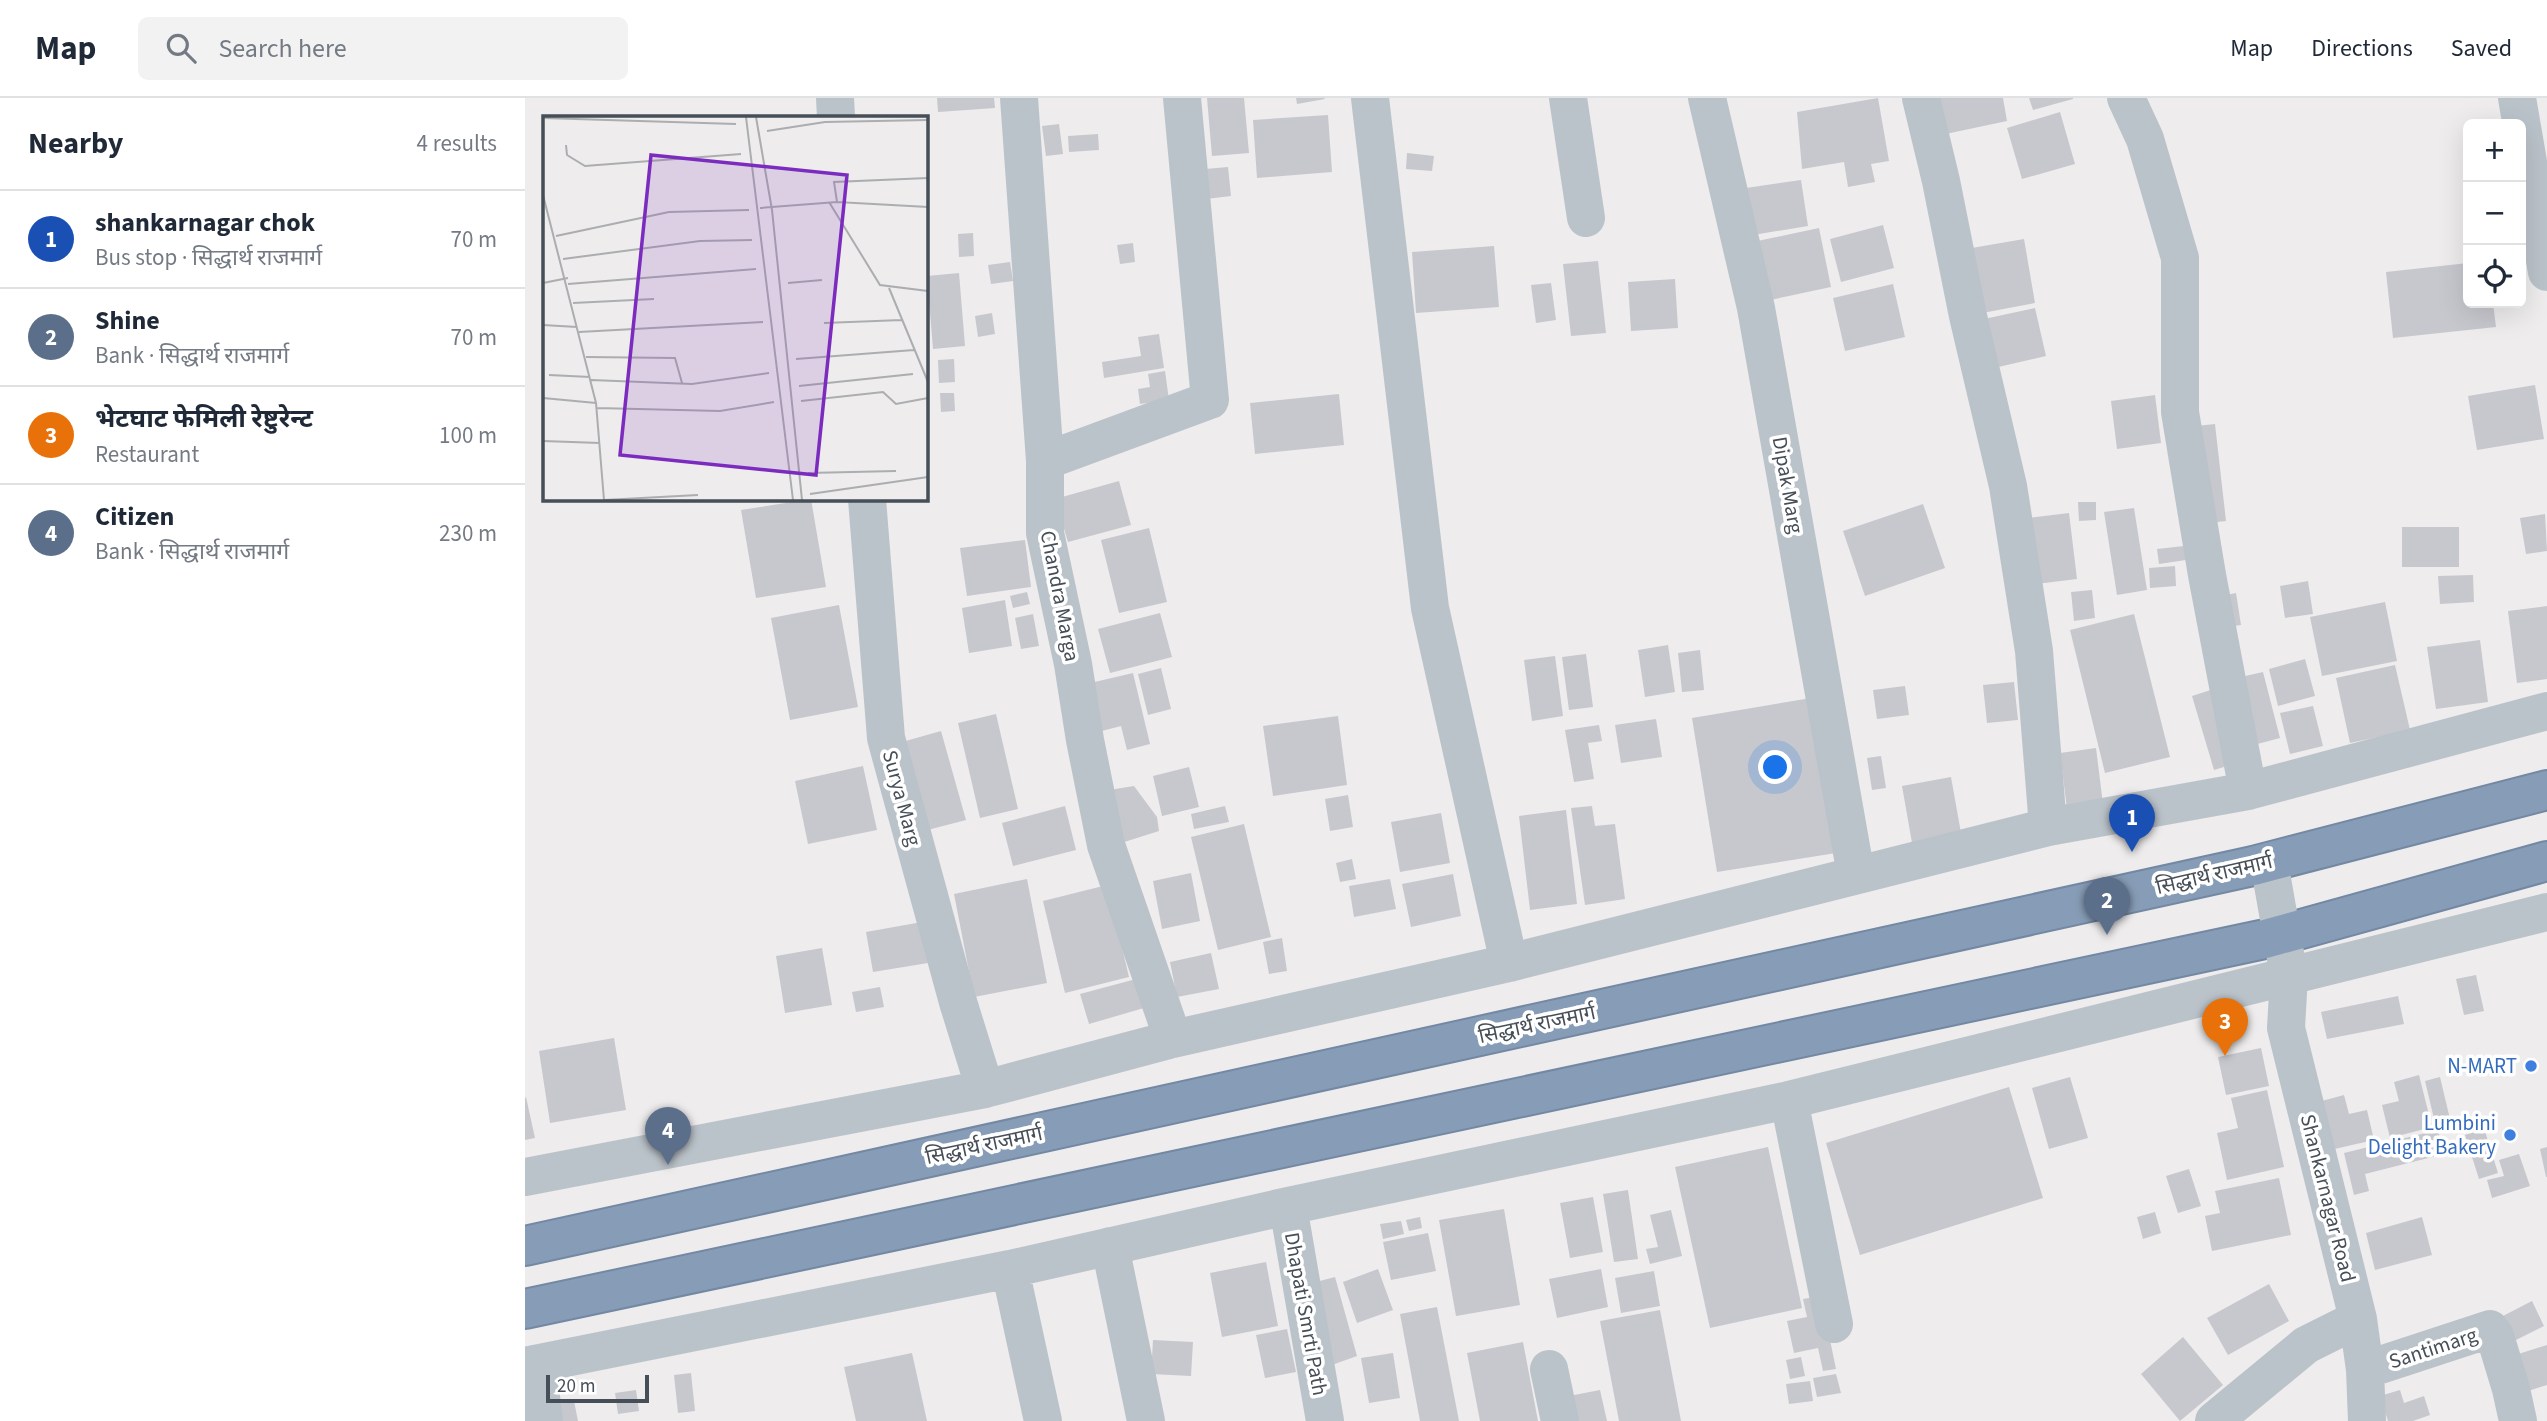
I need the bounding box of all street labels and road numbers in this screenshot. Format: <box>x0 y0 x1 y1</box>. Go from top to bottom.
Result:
street label: Dipak Marg <box>1765 434 1811 536</box>
street label: Chandra Marga <box>1033 528 1087 664</box>
street label: Surya Marg <box>875 747 929 850</box>
street label: सिद्धार्थ राजमार्ग <box>2153 846 2276 902</box>
street label: सिद्धार्थ राजमार्ग <box>1476 997 1599 1051</box>
street label: Shankarnagar Road <box>2293 1111 2363 1285</box>
street label: सिद्धार्थ राजमार्ग <box>923 1118 1046 1172</box>
street label: Dhapati Smrti Path <box>1277 1230 1335 1398</box>
street label: Santimarg <box>2385 1320 2481 1376</box>

